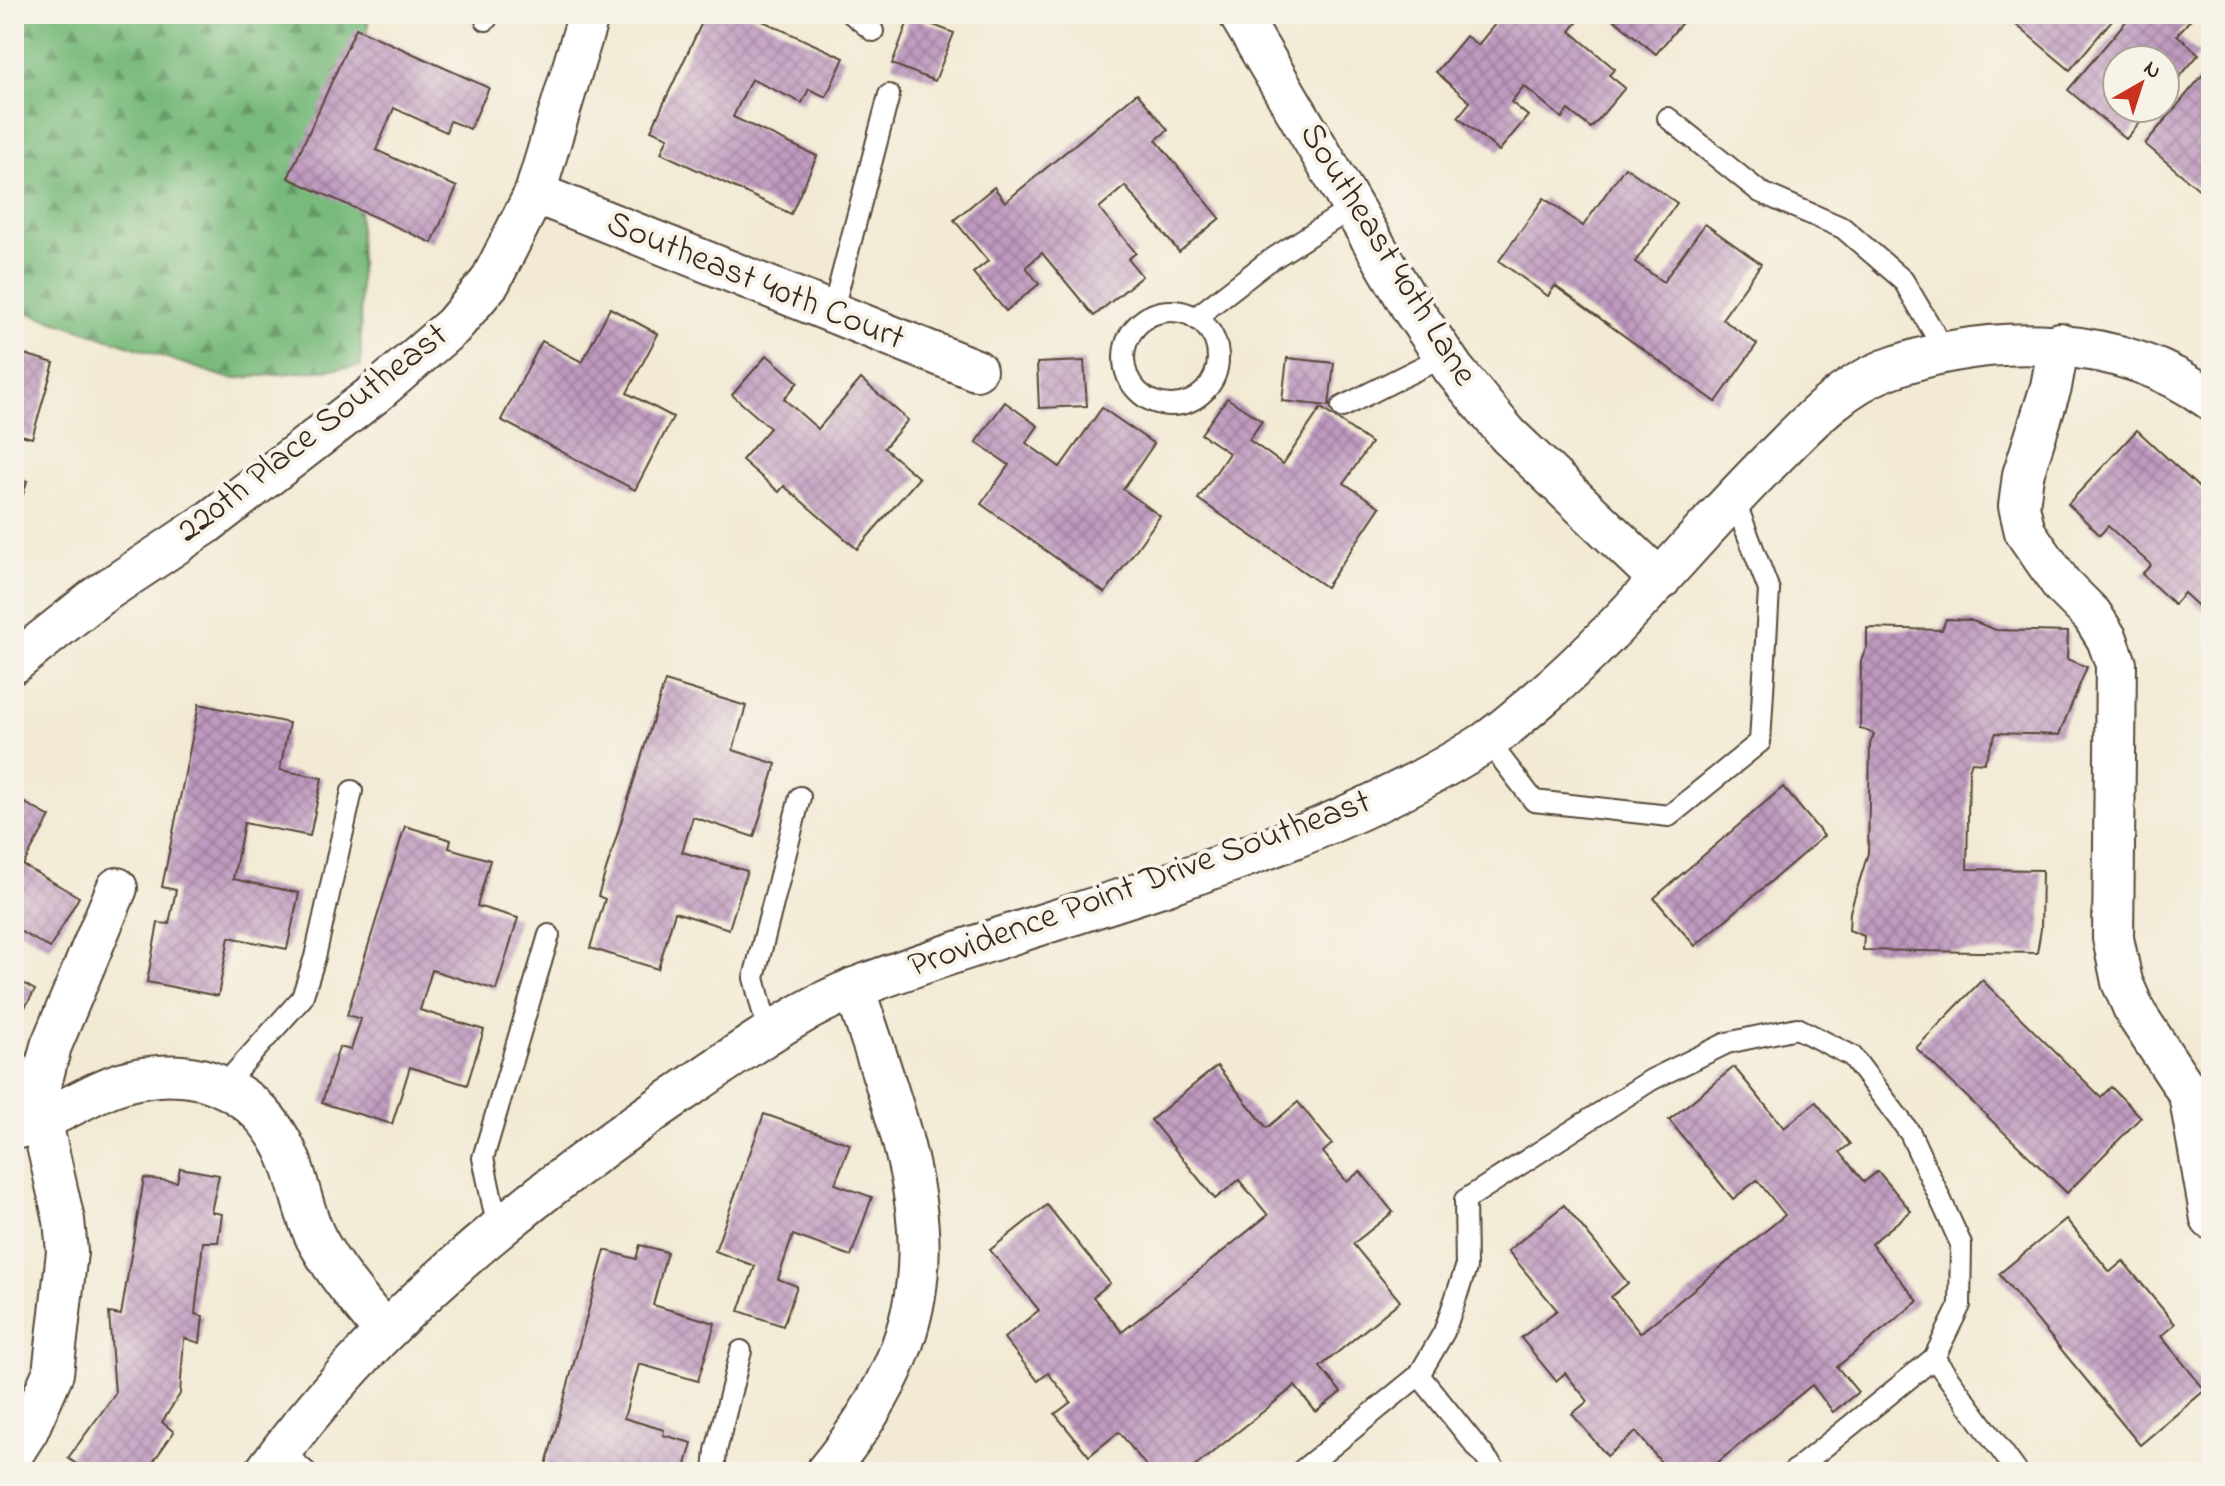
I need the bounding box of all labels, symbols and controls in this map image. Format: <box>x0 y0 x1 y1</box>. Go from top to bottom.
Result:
north arrow <box>2101 44 2181 124</box>
text: N <box>2136 54 2168 88</box>
street label: Southeast 40th Lane <box>1285 113 1490 398</box>
street label: Southeast 40th Court <box>598 198 912 366</box>
street label: 220th Place Southeast <box>166 311 460 557</box>
street label: Providence Point Drive Southeast <box>901 777 1379 993</box>

